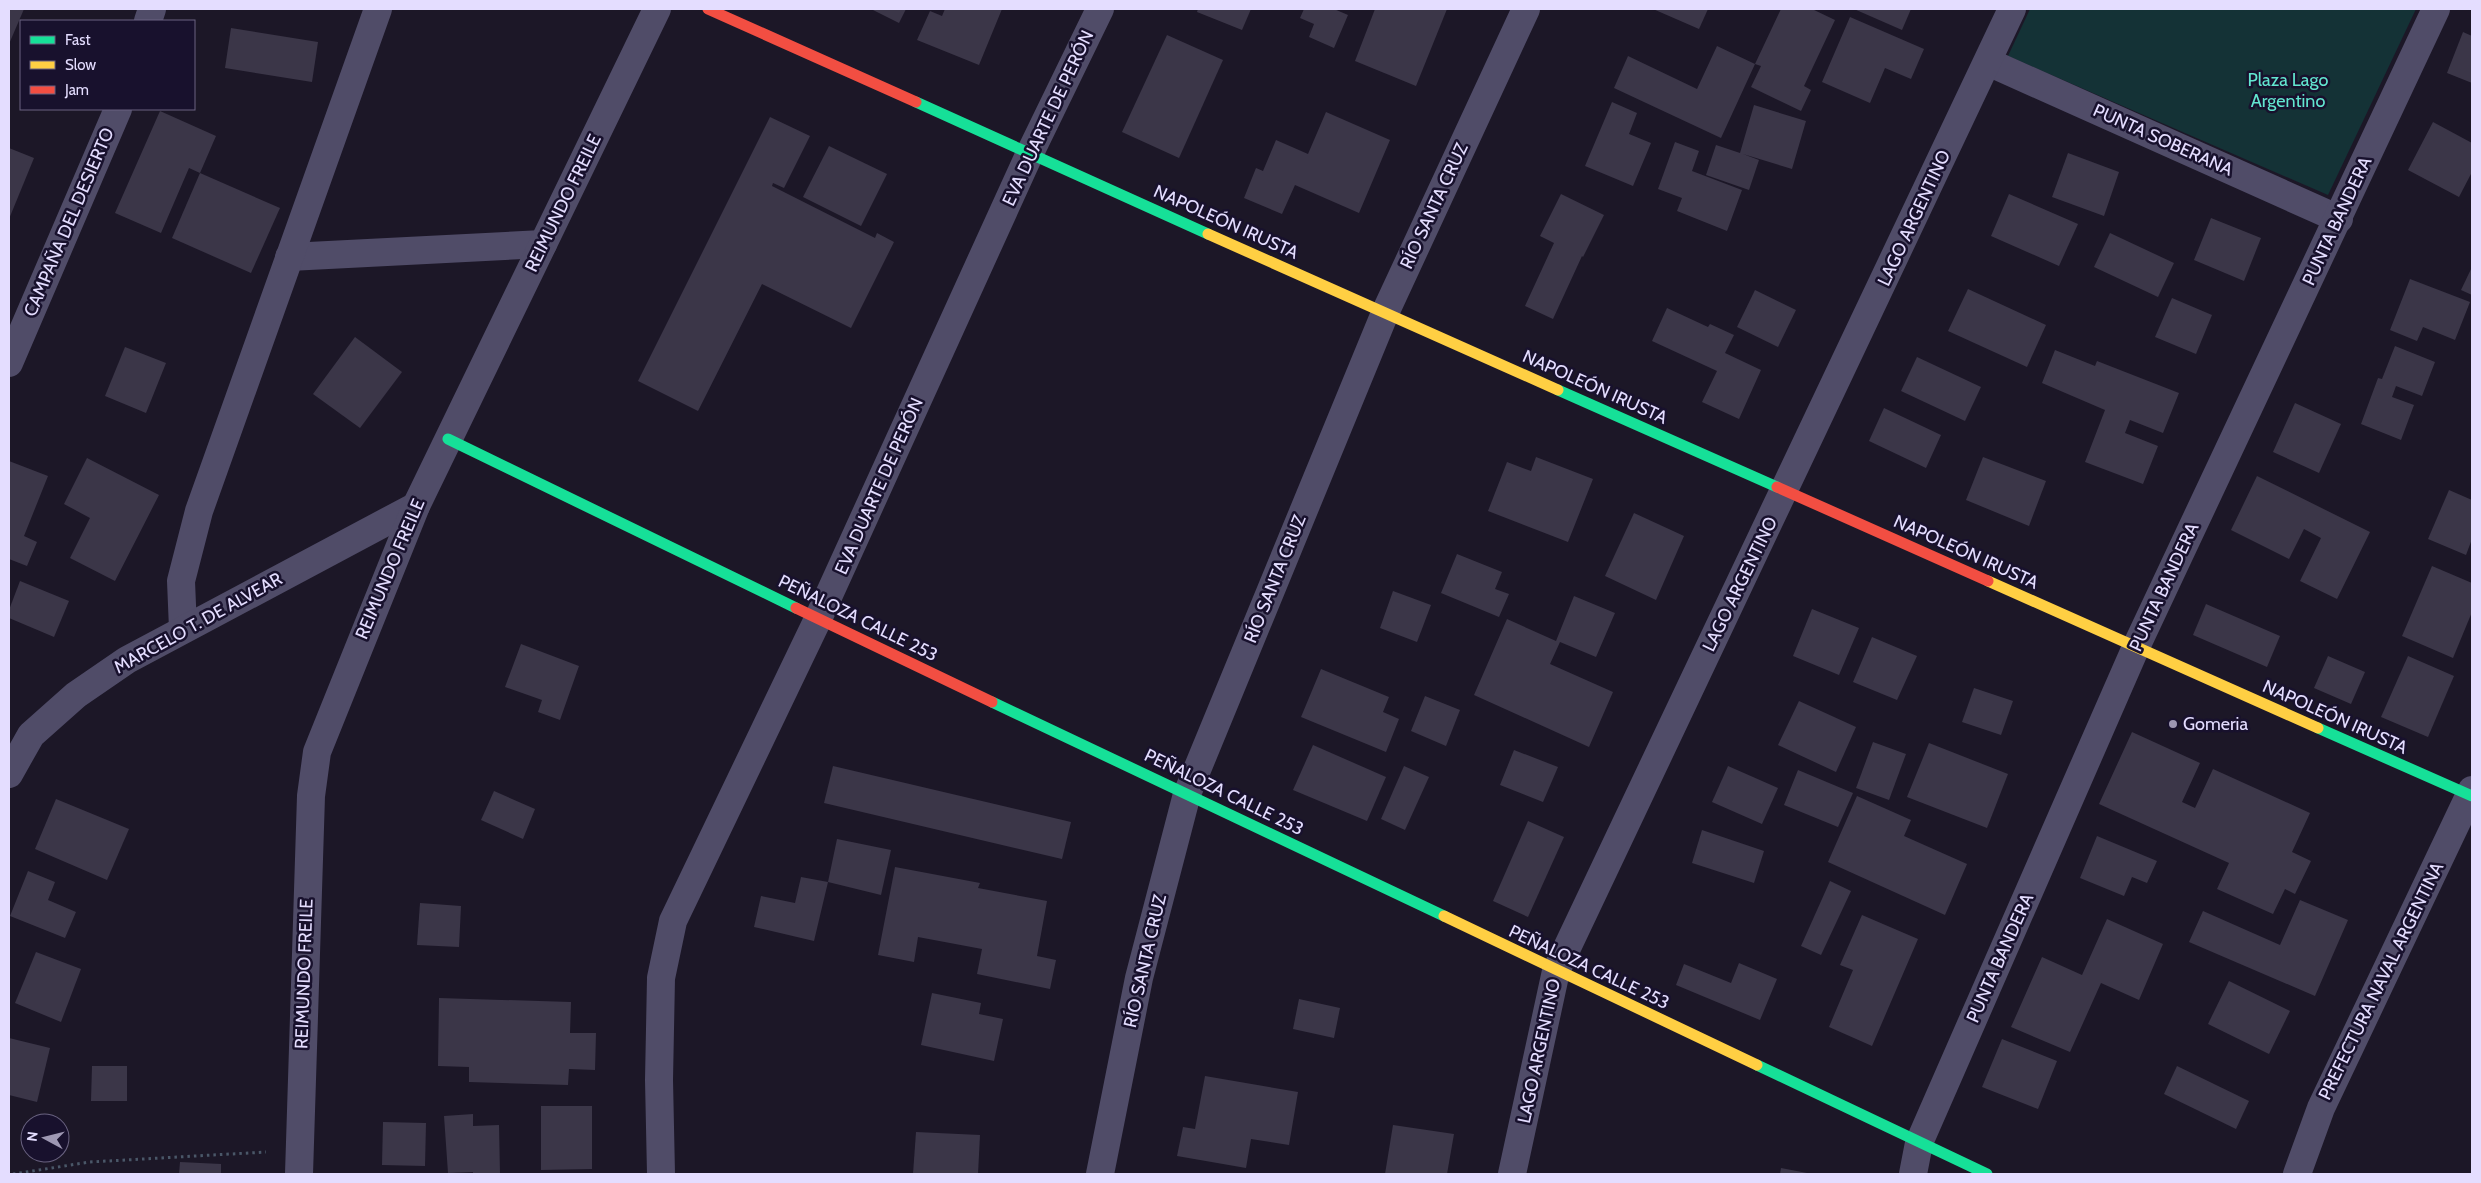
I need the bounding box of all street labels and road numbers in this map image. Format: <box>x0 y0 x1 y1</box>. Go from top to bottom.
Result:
street label: EVA DUARTE DE PERÓN <box>998 27 1098 209</box>
street label: PUNTA SOBERANA <box>2090 99 2236 181</box>
street label: CAMPAÑA DEL DESIERTO <box>19 124 119 320</box>
street label: REIMUNDO FREILE <box>520 131 606 275</box>
street label: RÍO SANTA CRUZ <box>1395 140 1473 272</box>
street label: LAGO ARGENTINO <box>1873 146 1955 289</box>
street label: PUNTA BANDERA <box>2298 153 2376 289</box>
street label: NAPOLEÓN IRUSTA <box>1150 180 1302 264</box>
street label: NAPOLEÓN IRUSTA <box>1519 345 1671 429</box>
street label: EVA DUARTE DE PERÓN <box>830 394 928 578</box>
street label: REIMUNDO FREILE <box>351 495 430 642</box>
street label: NAPOLEÓN IRUSTA <box>1890 510 2042 594</box>
street label: RÍO SANTA CRUZ <box>1239 512 1311 646</box>
street label: LAGO ARGENTINO <box>1698 513 1782 655</box>
street label: PUNTA BANDERA <box>2125 519 2203 655</box>
street label: MARCELO T. DE ALVEAR <box>110 567 286 678</box>
street label: PEÑALOZA CALLE 253 <box>775 570 941 666</box>
street label: NAPOLEÓN IRUSTA <box>2259 675 2411 759</box>
street label: PEÑALOZA CALLE 253 <box>1141 744 1307 840</box>
street label: PREFECTURA NAVAL ARGENTINA <box>2314 859 2448 1103</box>
street label: PUNTA BANDERA <box>1962 890 2038 1026</box>
street label: RÍO SANTA CRUZ <box>1119 892 1171 1030</box>
street label: REIMUNDO FREILE <box>290 898 318 1050</box>
street label: PEÑALOZA CALLE 253 <box>1505 920 1673 1014</box>
street label: LAGO ARGENTINO <box>1513 977 1565 1125</box>

